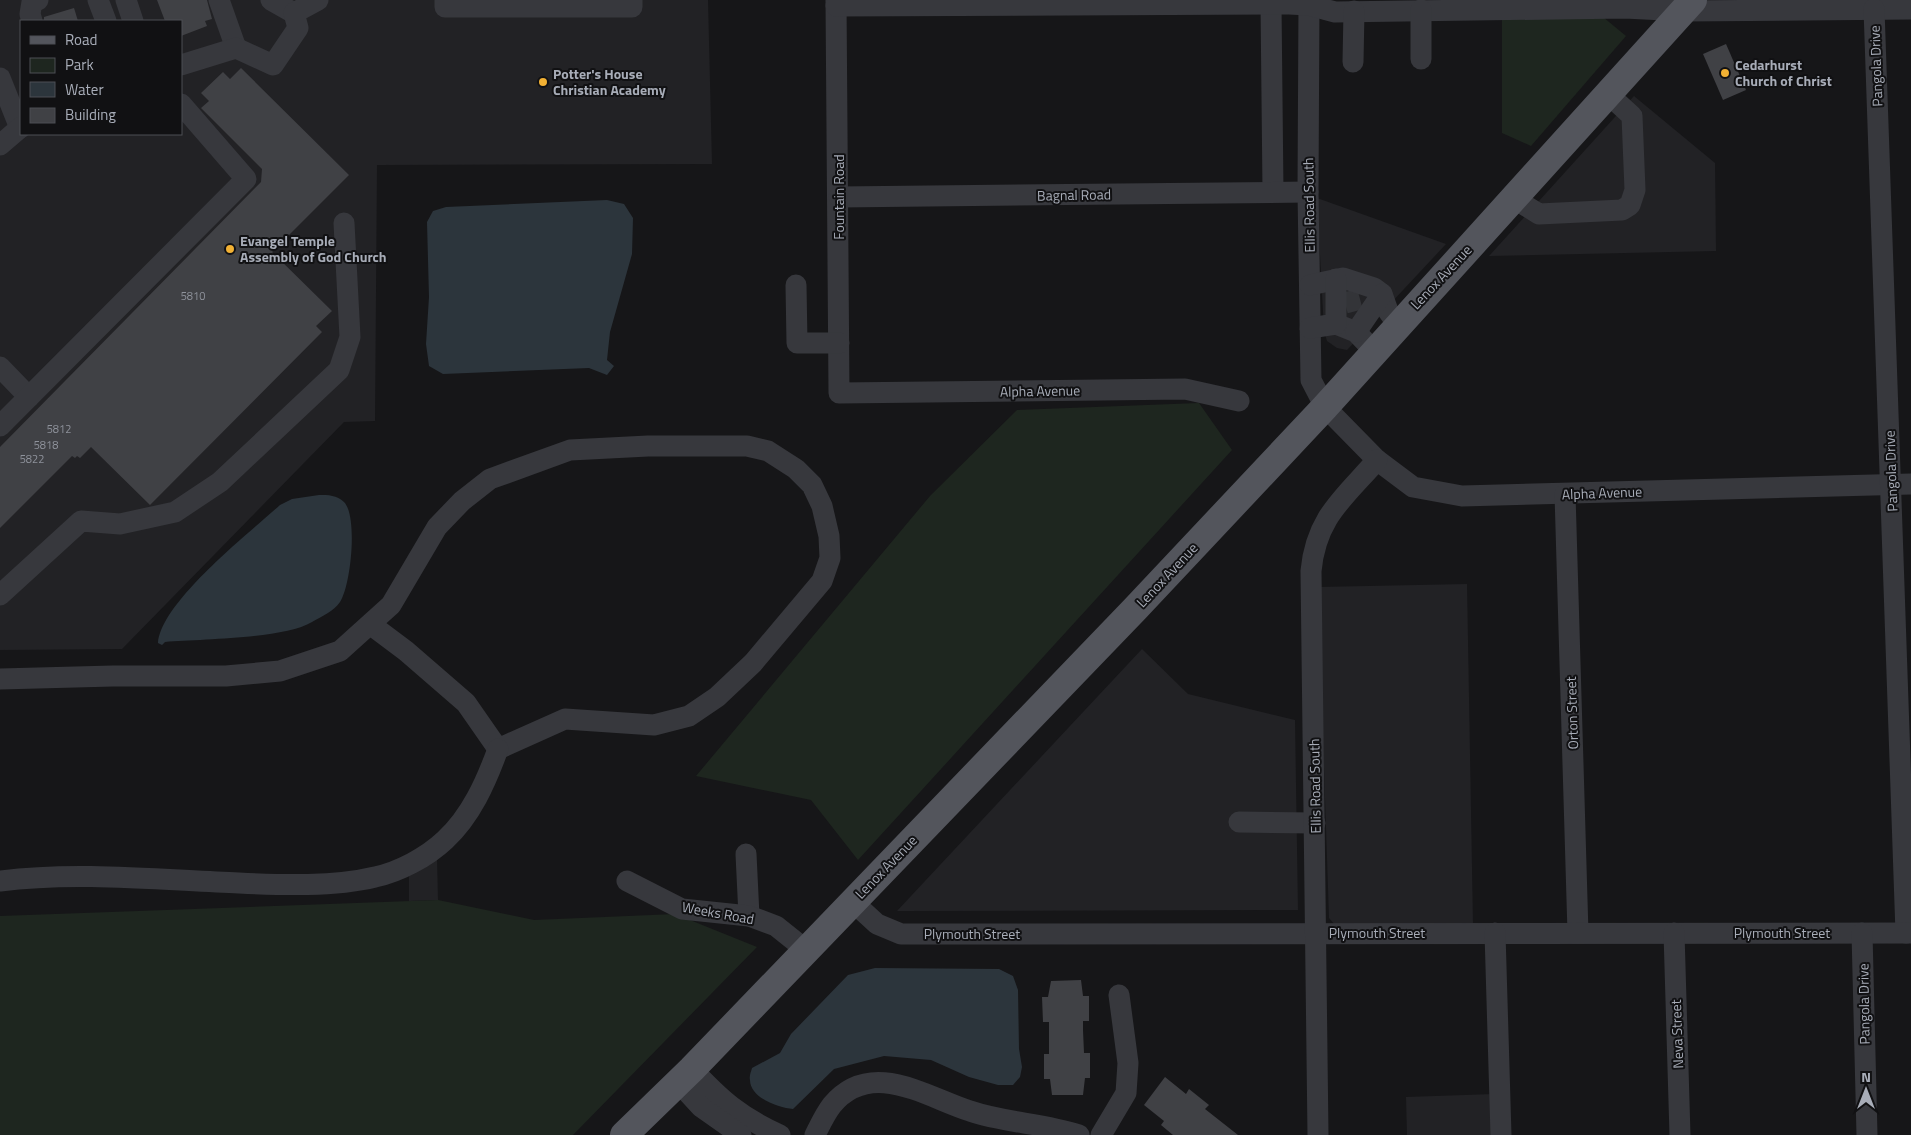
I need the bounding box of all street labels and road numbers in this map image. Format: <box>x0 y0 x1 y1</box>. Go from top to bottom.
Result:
street label: Pangola Drive <box>1864 25 1887 107</box>
street label: Fountain Road <box>828 154 849 240</box>
street label: Ellis Road South <box>1297 157 1320 253</box>
street label: Bagnal Road <box>1037 183 1111 206</box>
street label: Lenox Avenue <box>1405 240 1476 314</box>
street label: Alpha Avenue <box>1000 379 1080 402</box>
street label: Pangola Drive <box>1879 430 1902 512</box>
street label: Alpha Avenue <box>1561 481 1643 504</box>
street label: Lenox Avenue <box>1131 538 1202 612</box>
street label: Orton Street <box>1560 676 1583 750</box>
street label: Ellis Road South <box>1303 738 1326 834</box>
street label: Lenox Avenue <box>850 830 922 903</box>
street label: Weeks Road <box>680 896 756 929</box>
street label: Plymouth Street <box>1329 922 1425 943</box>
street label: Plymouth Street <box>1734 922 1830 943</box>
street label: Plymouth Street <box>924 923 1020 944</box>
street label: Pangola Drive <box>1852 963 1875 1045</box>
street label: Neva Street <box>1665 999 1688 1069</box>

